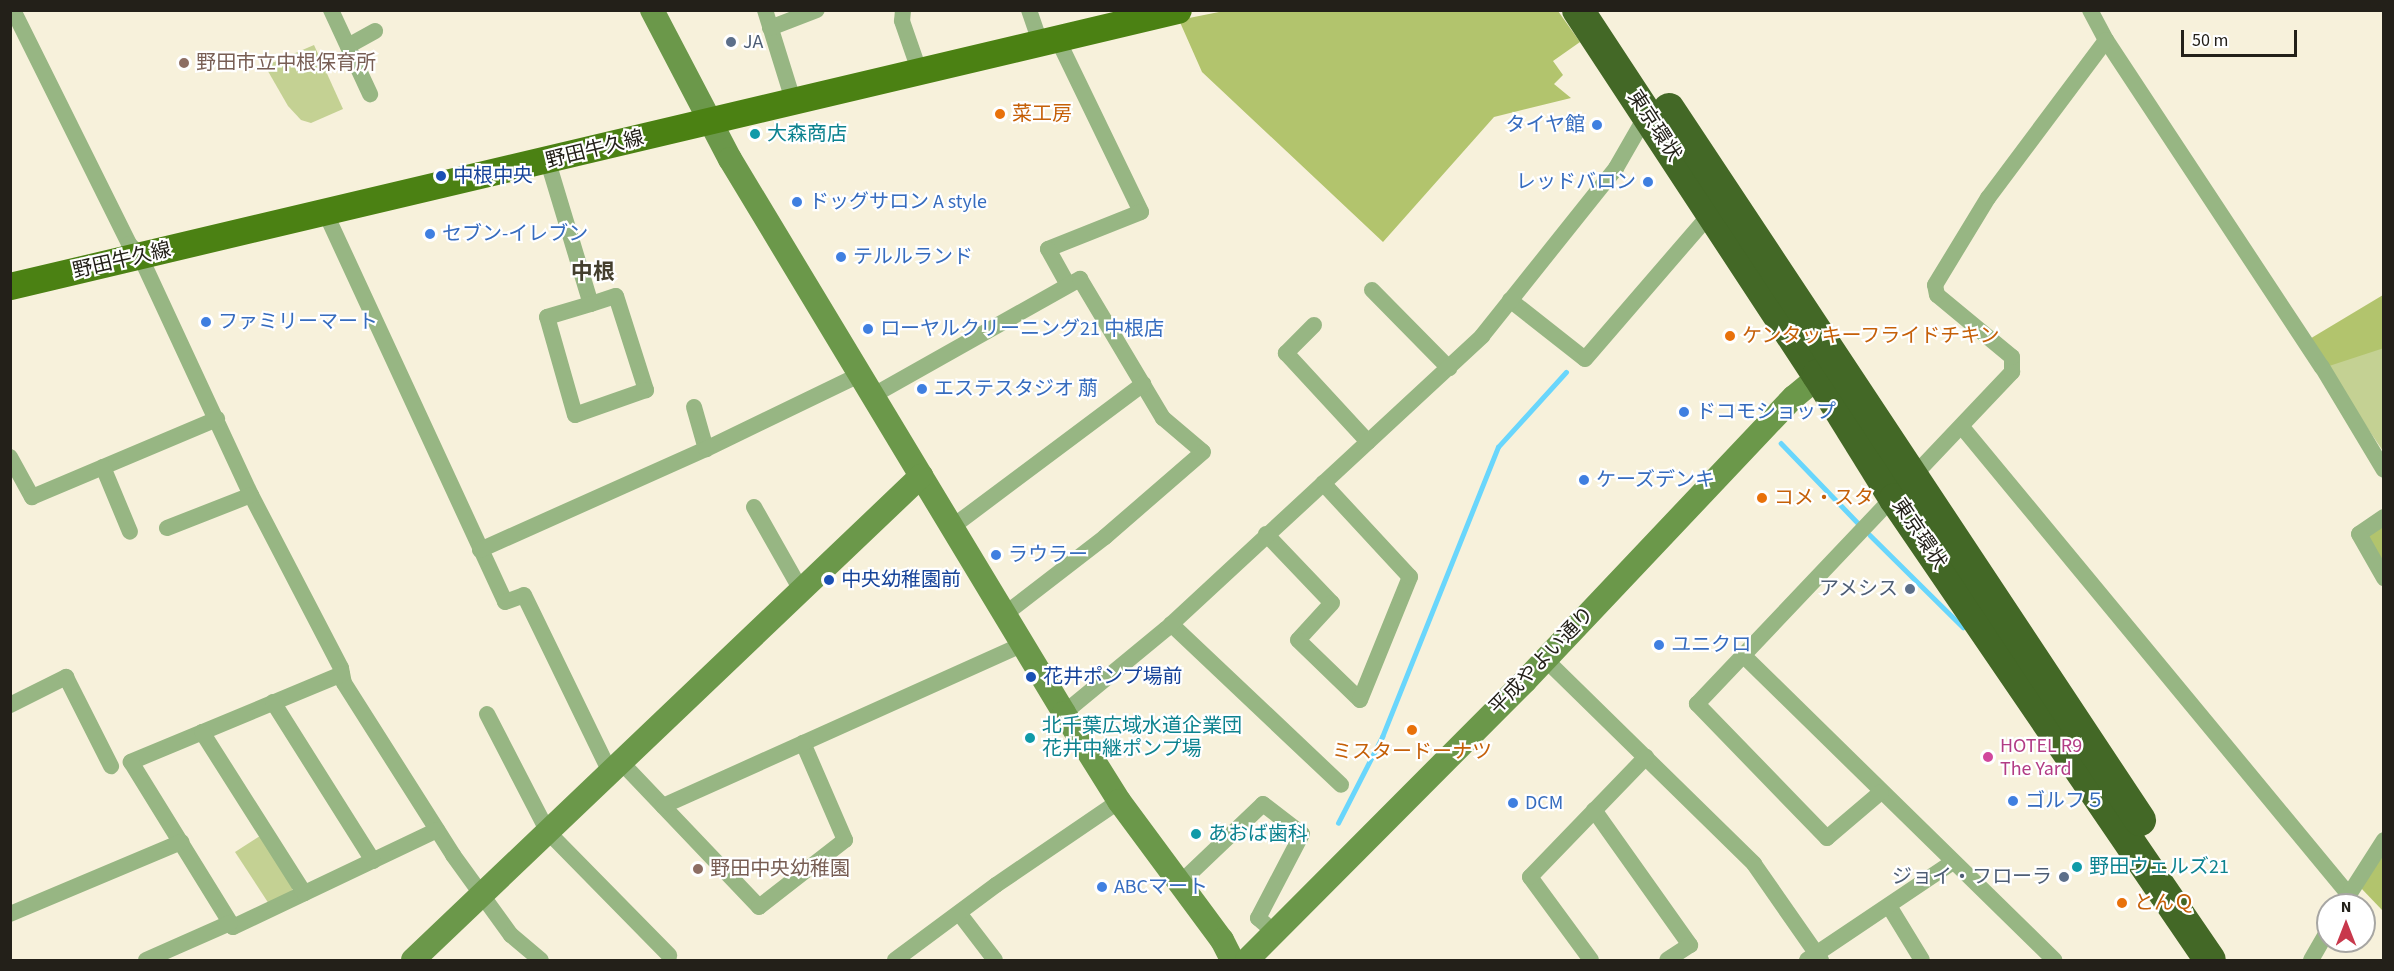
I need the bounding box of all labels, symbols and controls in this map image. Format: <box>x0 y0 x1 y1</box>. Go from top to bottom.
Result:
scale bar <box>2184 18 2300 56</box>
text: 50 m <box>2192 28 2228 53</box>
place label: JA <box>743 30 763 54</box>
marker: JA <box>724 35 738 49</box>
place label: 野田市立中根保育所 <box>196 51 376 75</box>
marker: 野田市立中根保育所 <box>177 56 191 70</box>
street label: 東京環状 <box>1622 86 1686 166</box>
place label: 菜工房 <box>1012 102 1072 126</box>
marker: 菜工房 <box>993 107 1007 121</box>
place label: タイヤ館 <box>1505 113 1585 137</box>
marker: タイヤ館 <box>1590 118 1604 132</box>
place label: 大森商店 <box>767 122 847 146</box>
street label: 野田牛久線 <box>544 126 646 174</box>
marker: 大森商店 <box>748 127 762 141</box>
place label: 中根中央 <box>453 164 533 188</box>
marker: 中根中央 <box>434 169 448 183</box>
place label: レッドバロン <box>1516 170 1636 194</box>
marker: レッドバロン <box>1641 175 1655 189</box>
place label: ドッグサロン A style <box>809 190 987 214</box>
marker: ドッグサロン A style <box>790 195 804 209</box>
place label: セブン-イレブン <box>442 222 588 246</box>
marker: セブン-イレブン <box>423 227 437 241</box>
street label: 野田牛久線 <box>71 238 173 284</box>
place label: テルルランド <box>853 245 973 269</box>
marker: テルルランド <box>834 250 848 264</box>
district label: 中根 <box>571 260 615 286</box>
place label: ファミリーマート <box>218 310 378 334</box>
marker: ファミリーマート <box>199 315 213 329</box>
place label: ローヤルクリーニング21 中根店 <box>880 317 1164 341</box>
marker: ローヤルクリーニング21 中根店 <box>861 322 875 336</box>
place label: ケンタッキーフライドチキン <box>1742 324 2002 348</box>
marker: ケンタッキーフライドチキン <box>1723 329 1737 343</box>
place label: エステスタジオ 萠 <box>934 377 1098 401</box>
marker: エステスタジオ 萠 <box>915 382 929 396</box>
place label: ドコモショップ <box>1696 400 1836 424</box>
marker: ドコモショップ <box>1677 405 1691 419</box>
place label: ケーズデンキ <box>1596 468 1716 492</box>
marker: ケーズデンキ <box>1577 473 1591 487</box>
place label: コメ・スタ <box>1774 486 1874 510</box>
marker: コメ・スタ <box>1755 491 1769 505</box>
street label: 東京環状 <box>1887 494 1951 574</box>
place label: ラウラー <box>1008 543 1088 567</box>
marker: ラウラー <box>989 548 1003 562</box>
place label: 中央幼稚園前 <box>841 568 961 592</box>
marker: 中央幼稚園前 <box>822 573 836 587</box>
place label: アメシス <box>1818 577 1898 601</box>
marker: アメシス <box>1903 582 1917 596</box>
street label: 平成やよい通り <box>1485 602 1599 720</box>
place label: ユニクロ <box>1671 633 1751 657</box>
marker: ユニクロ <box>1652 638 1666 652</box>
place label: 花井ポンプ場前 <box>1043 665 1183 689</box>
marker: 花井ポンプ場前 <box>1024 670 1038 684</box>
place label: 北千葉広域水道企業団 花井中継ポンプ場 <box>1042 714 1242 761</box>
marker: ミスタードーナツ <box>1405 723 1419 737</box>
marker: 北千葉広域水道企業団 花井中継ポンプ場 <box>1023 731 1037 745</box>
place label: HOTEL R9 The Yard <box>2000 734 2082 781</box>
place label: ミスタードーナツ <box>1332 740 1492 764</box>
marker: HOTEL R9 The Yard <box>1981 750 1995 764</box>
place label: ゴルフ５ <box>2025 789 2105 813</box>
place label: DCM <box>1525 791 1563 815</box>
marker: ゴルフ５ <box>2006 794 2020 808</box>
marker: DCM <box>1506 796 1520 810</box>
place label: あおば歯科 <box>1208 822 1308 846</box>
marker: あおば歯科 <box>1189 827 1203 841</box>
place label: 野田ウェルズ21 <box>2089 855 2229 879</box>
place label: 野田中央幼稚園 <box>710 857 850 881</box>
marker: 野田ウェルズ21 <box>2070 860 2084 874</box>
marker: 野田中央幼稚園 <box>691 862 705 876</box>
place label: ジョイ・フローラ <box>1892 865 2052 889</box>
marker: ジョイ・フローラ <box>2057 870 2071 884</box>
place label: ABCマート <box>1114 875 1208 899</box>
marker: ABCマート <box>1095 880 1109 894</box>
place label: とんＱ <box>2134 891 2194 915</box>
north arrow <box>2316 893 2376 953</box>
marker: とんＱ <box>2115 896 2129 910</box>
text: N <box>2341 896 2351 918</box>

